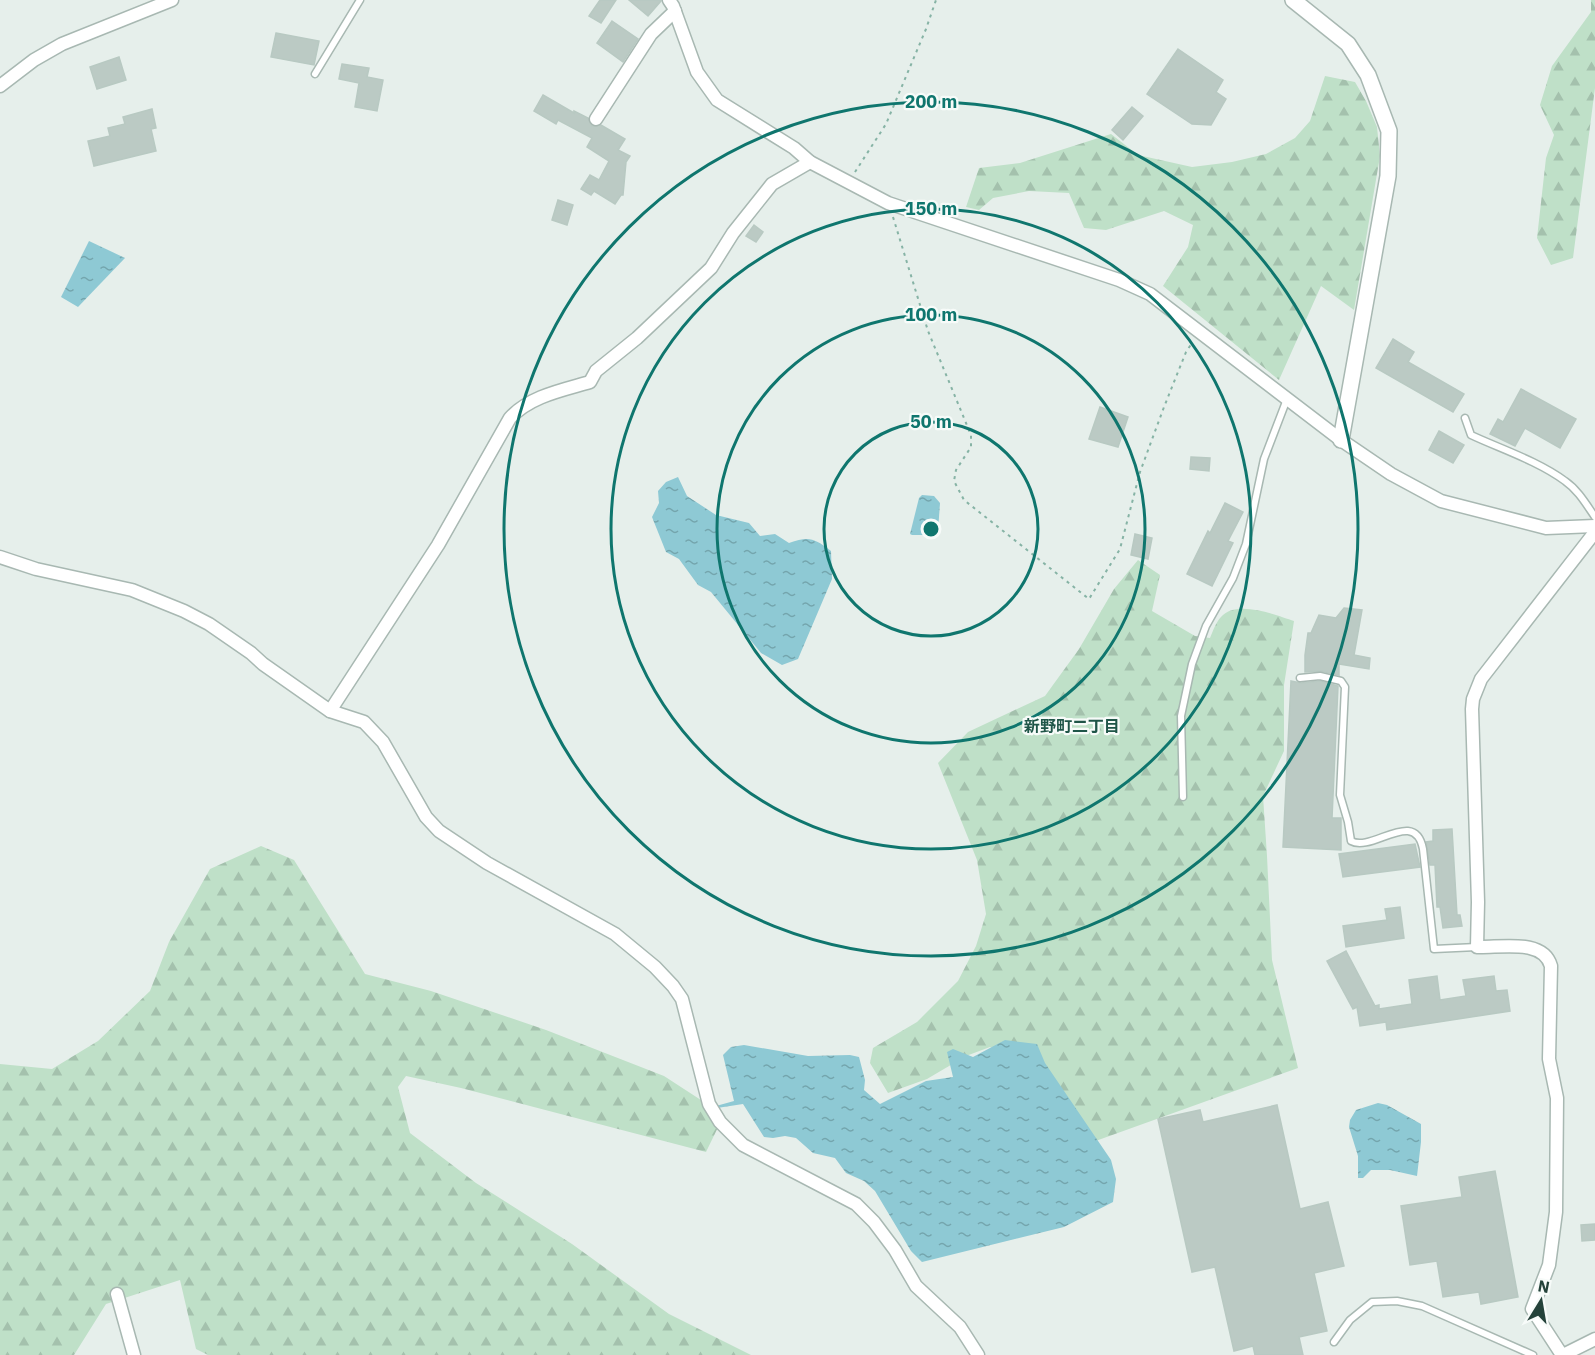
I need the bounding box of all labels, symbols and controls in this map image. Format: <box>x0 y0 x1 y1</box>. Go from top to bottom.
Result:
text: 200 m <box>905 90 957 113</box>
text: 150 m <box>905 197 957 220</box>
text: 100 m <box>905 303 957 326</box>
text: 50 m <box>910 410 952 433</box>
centre of rings <box>921 519 941 539</box>
district label: 新野町二丁目 <box>1024 716 1120 736</box>
north arrow <box>1511 1271 1571 1331</box>
text: N <box>1536 1275 1551 1297</box>

